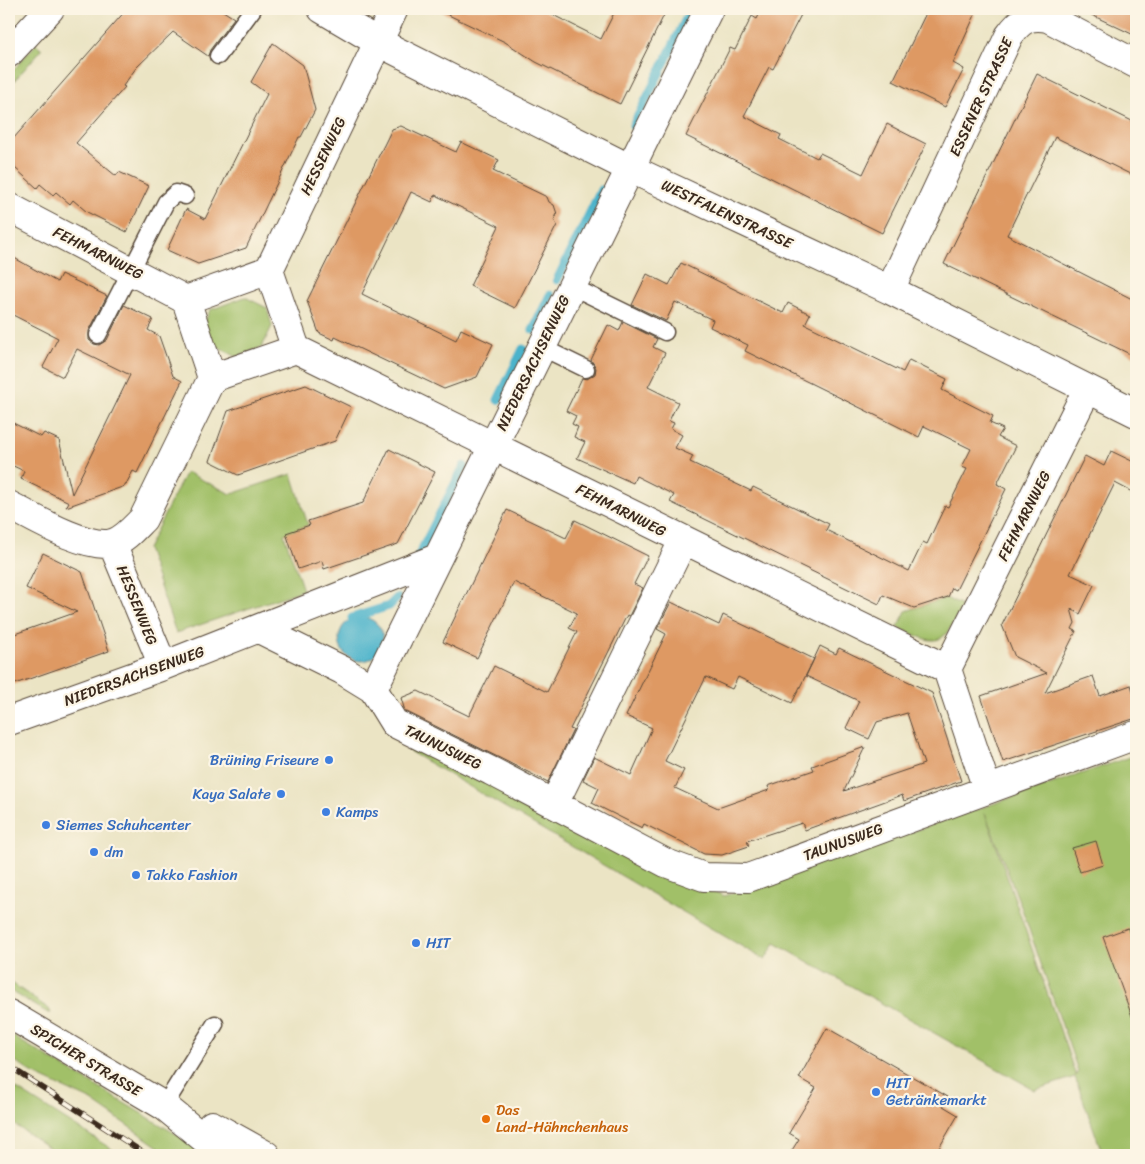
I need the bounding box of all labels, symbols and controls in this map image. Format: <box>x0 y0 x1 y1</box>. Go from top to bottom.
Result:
street label: ESSENER STRASSE <box>942 32 1021 161</box>
street label: HESSENWEG <box>293 112 353 200</box>
street label: WESTFALENSTRASSE <box>657 172 799 257</box>
street label: FEHMARNWEG <box>48 219 148 287</box>
street label: NIEDERSACHSENWEG <box>489 290 577 435</box>
street label: FEHMARNWEG <box>990 466 1058 566</box>
street label: FEHMARNWEG <box>571 476 671 544</box>
street label: HESSENWEG <box>109 561 165 649</box>
street label: NIEDERSACHSENWEG <box>60 638 209 714</box>
street label: TAUNUSWEG <box>400 717 486 777</box>
place label: Brüning Friseure <box>210 747 319 773</box>
marker: Brüning Friseure <box>323 754 335 766</box>
place label: Kaya Salate <box>193 781 271 807</box>
marker: Kaya Salate <box>275 788 287 800</box>
place label: Kamps <box>336 799 379 825</box>
marker: Kamps <box>320 806 332 818</box>
place label: Siemes Schuhcenter <box>56 812 192 838</box>
street label: TAUNUSWEG <box>799 816 887 868</box>
marker: Siemes Schuhcenter <box>40 819 52 831</box>
place label: dm <box>104 839 123 865</box>
marker: dm <box>88 846 100 858</box>
place label: Takko Fashion <box>146 862 238 888</box>
marker: Takko Fashion <box>130 869 142 881</box>
place label: HIT <box>426 930 452 956</box>
marker: HIT <box>410 937 422 949</box>
street label: SPICHER STRASSE <box>25 1016 148 1104</box>
place label: HIT Getränkemarkt <box>886 1070 987 1113</box>
marker: HIT Getränkemarkt <box>870 1086 882 1098</box>
place label: Das Land-Hähnchenhaus <box>496 1097 629 1140</box>
marker: Das Land-Hähnchenhaus <box>480 1113 492 1125</box>

